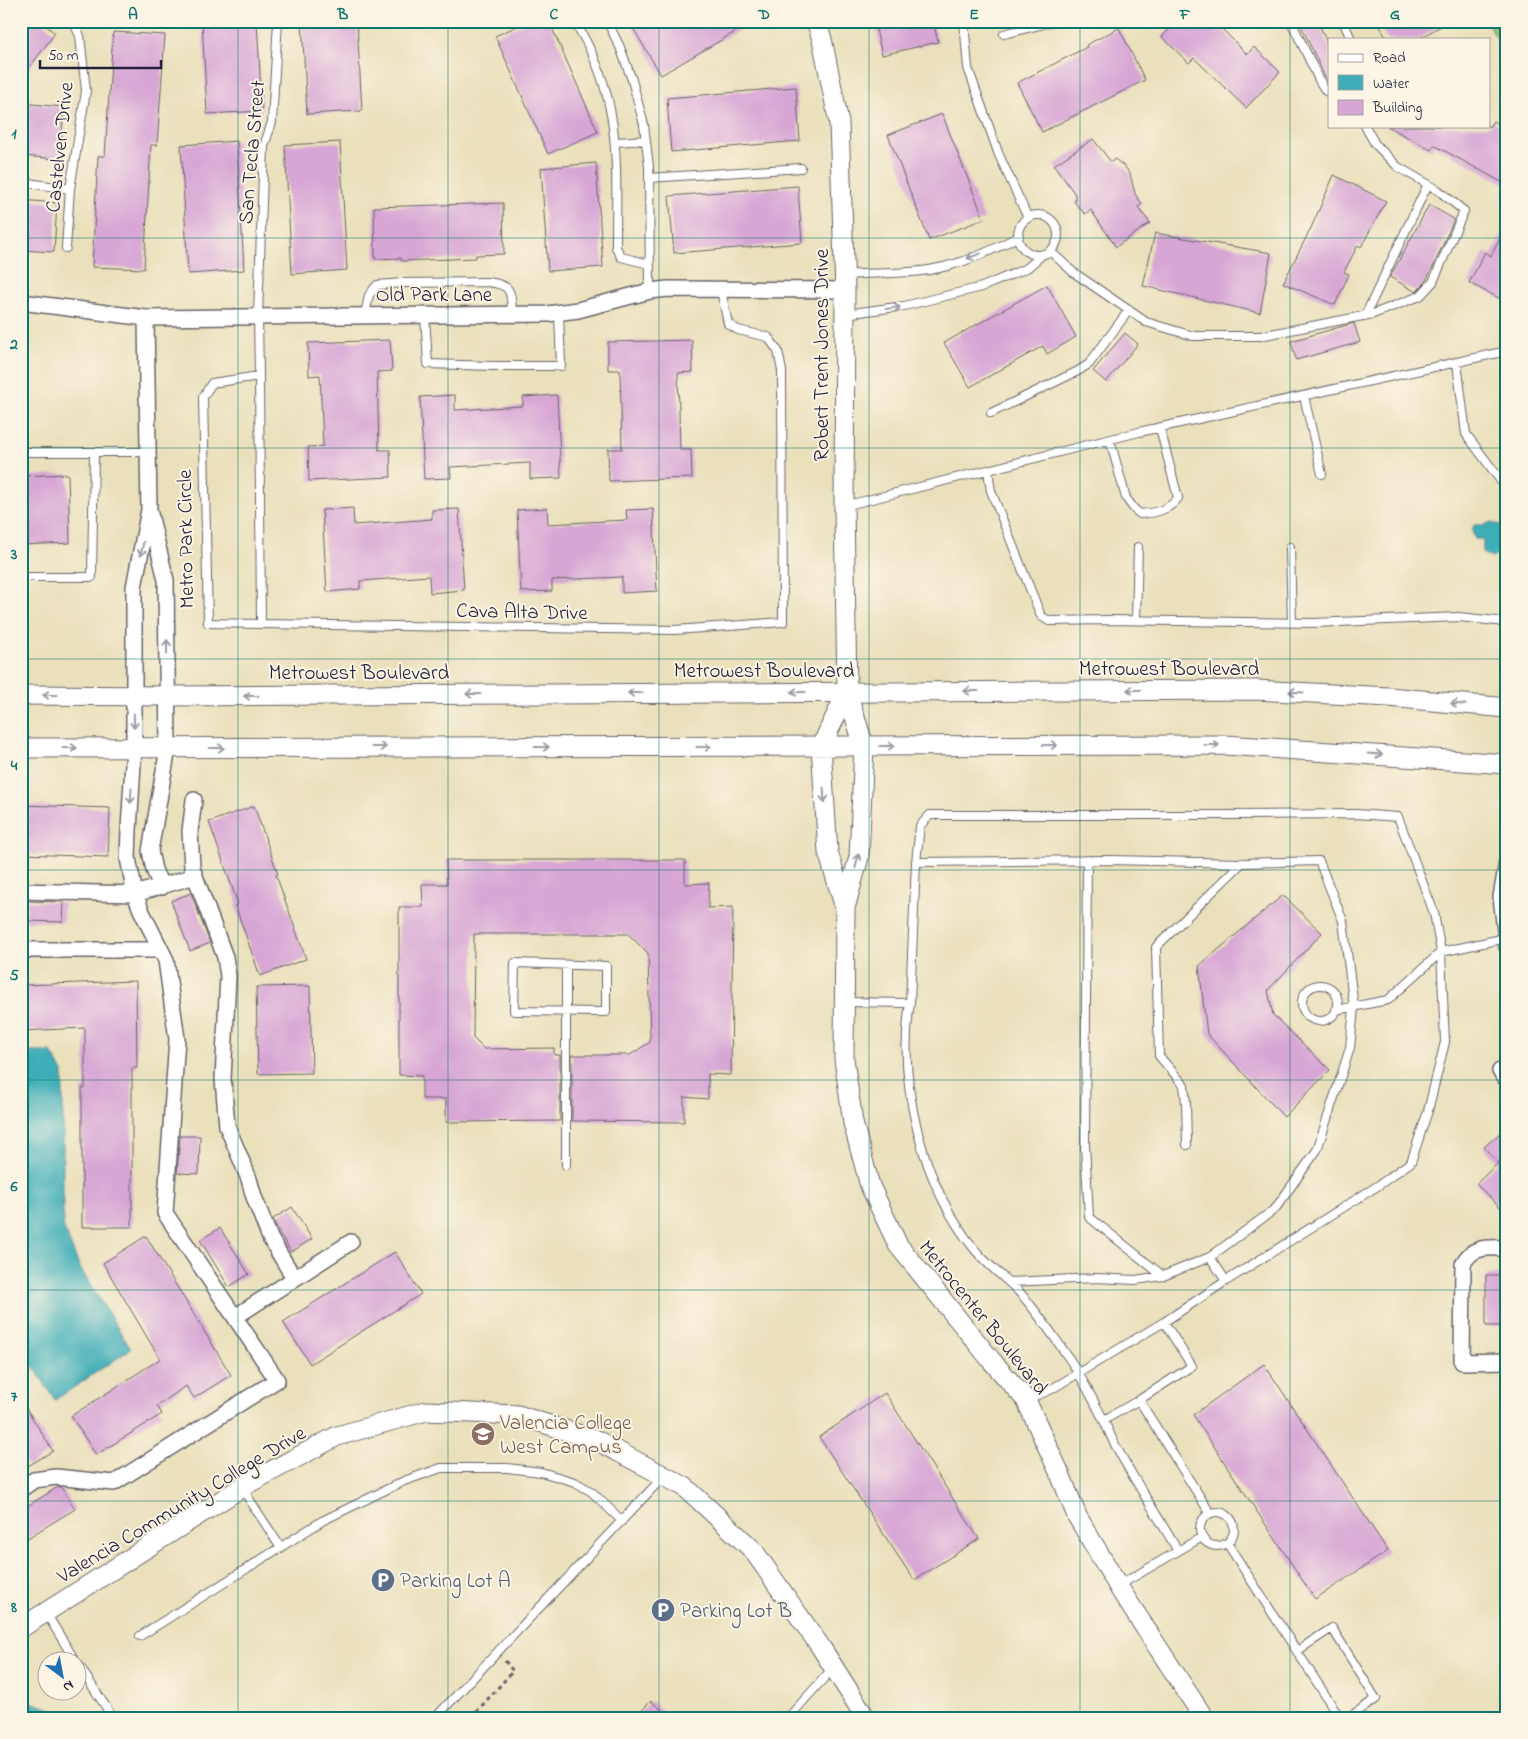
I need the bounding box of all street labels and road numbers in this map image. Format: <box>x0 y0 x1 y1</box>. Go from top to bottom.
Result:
street label: San Tecla Street <box>232 79 274 225</box>
street label: Castelven Drive <box>39 80 83 214</box>
street label: Robert Trent Jones Drive <box>808 248 838 461</box>
street label: Old Park Lane <box>376 281 493 311</box>
street label: Metro Park Circle <box>171 469 203 609</box>
street label: Cava Alta Drive <box>456 597 589 629</box>
street label: Metrowest Boulevard <box>1079 655 1259 685</box>
street label: Metrowest Boulevard <box>674 657 854 687</box>
street label: Metrowest Boulevard <box>269 659 449 689</box>
street label: Metrocenter Boulevard <box>910 1234 1055 1402</box>
street label: Valencia Community College Drive <box>51 1419 314 1594</box>

